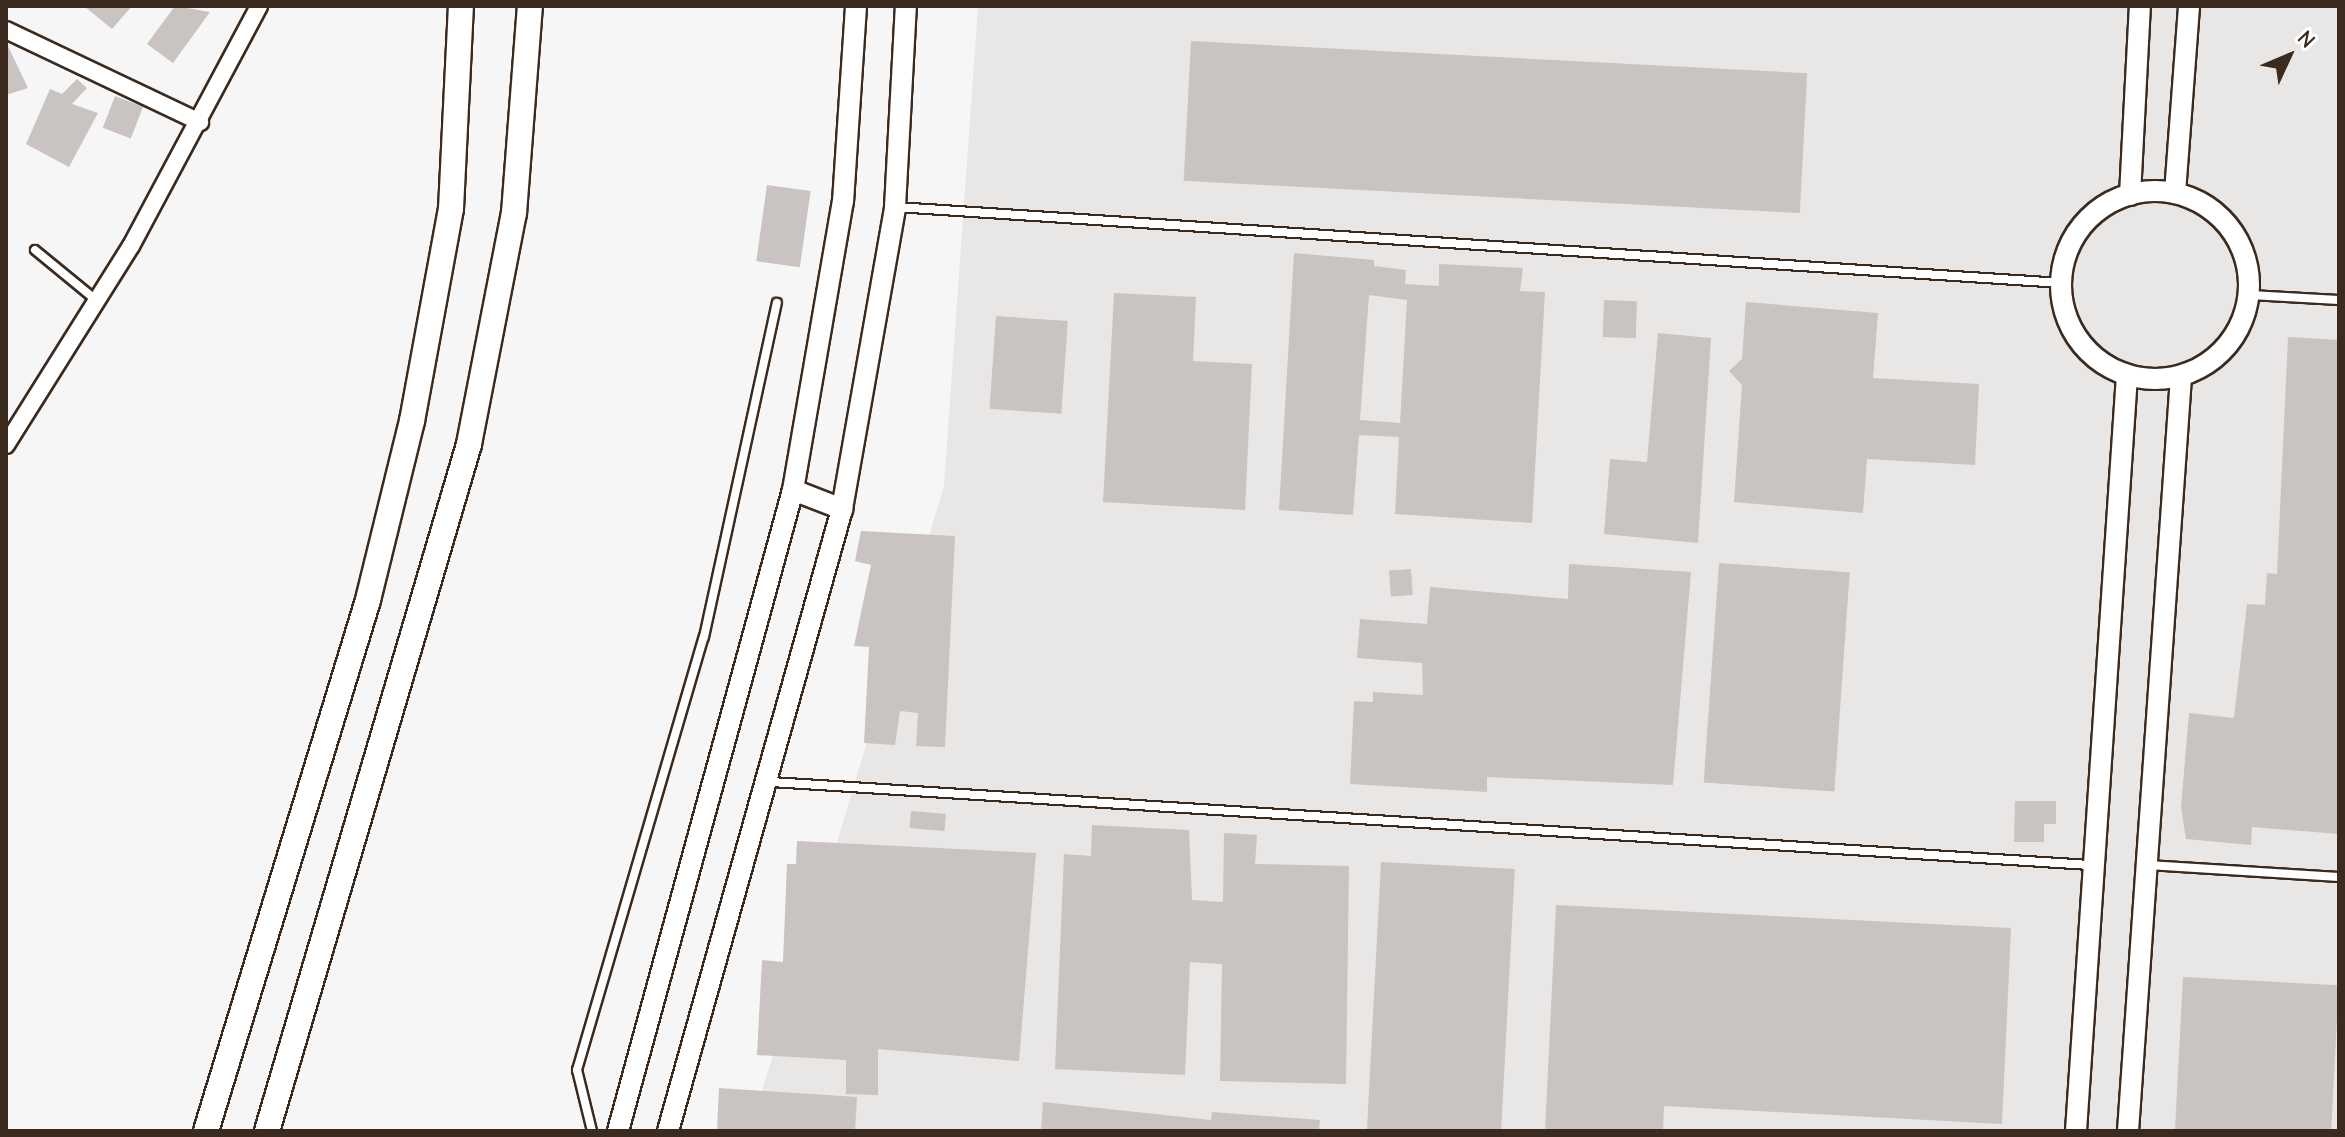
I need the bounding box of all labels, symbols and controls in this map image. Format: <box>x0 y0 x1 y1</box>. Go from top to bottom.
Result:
north arrow <box>2249 16 2329 96</box>
text: N <box>2292 25 2321 54</box>

